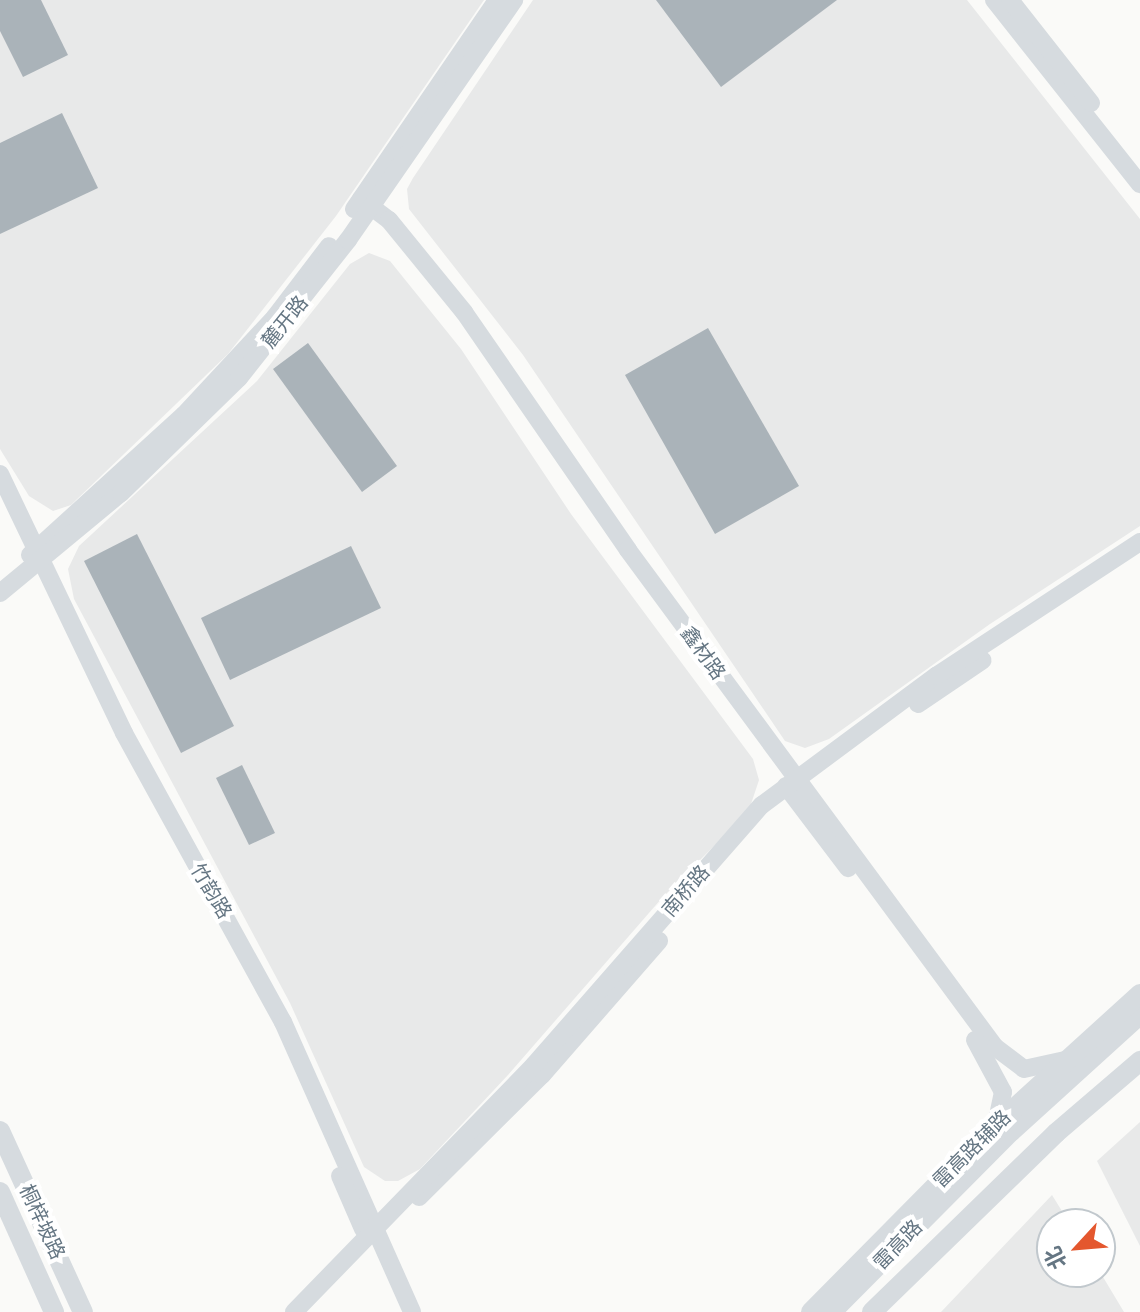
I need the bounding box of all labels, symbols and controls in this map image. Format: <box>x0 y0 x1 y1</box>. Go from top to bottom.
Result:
street label: 麓开路 <box>257 291 313 353</box>
street label: 鑫材路 <box>676 622 730 684</box>
street label: 竹韵路 <box>185 859 237 923</box>
street label: 南桥路 <box>657 860 715 922</box>
street label: 雷高路辅路 <box>928 1105 1016 1193</box>
street label: 桐梓坡路 <box>14 1181 70 1263</box>
north arrow <box>1036 1208 1116 1288</box>
street label: 雷高路 <box>869 1215 927 1275</box>
text: 北 <box>1038 1242 1074 1274</box>

